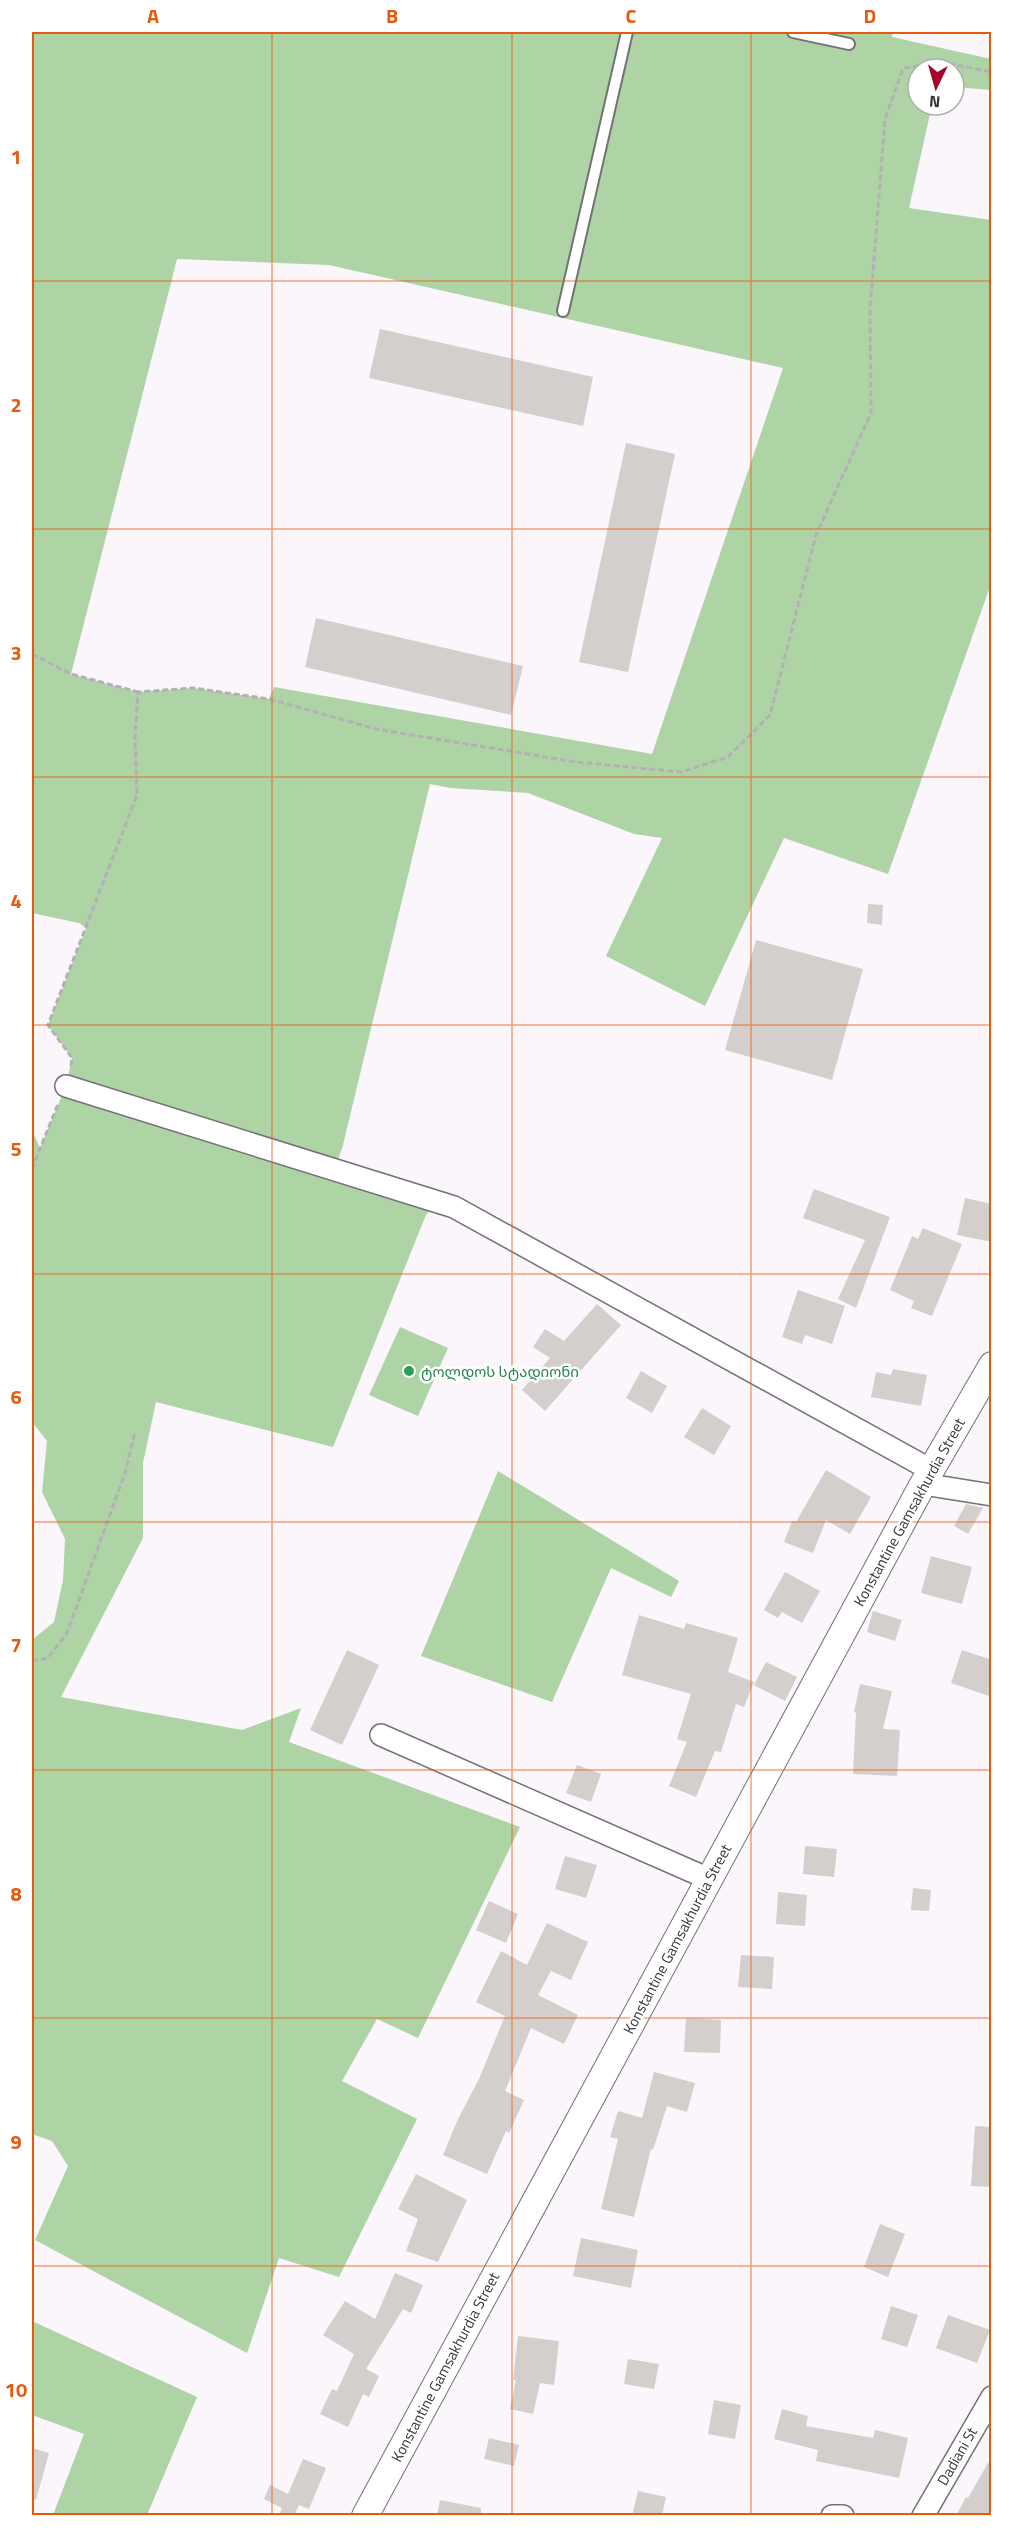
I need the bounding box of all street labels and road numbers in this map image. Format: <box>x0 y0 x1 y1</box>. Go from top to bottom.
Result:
street label: Konstantine Gamsakhurdia Street <box>847 1413 971 1610</box>
street label: Konstantine Gamsakhurdia Street <box>617 1839 737 2038</box>
street label: Konstantine Gamsakhurdia Street <box>385 2267 505 2466</box>
street label: Dadiani St <box>931 2422 983 2489</box>

